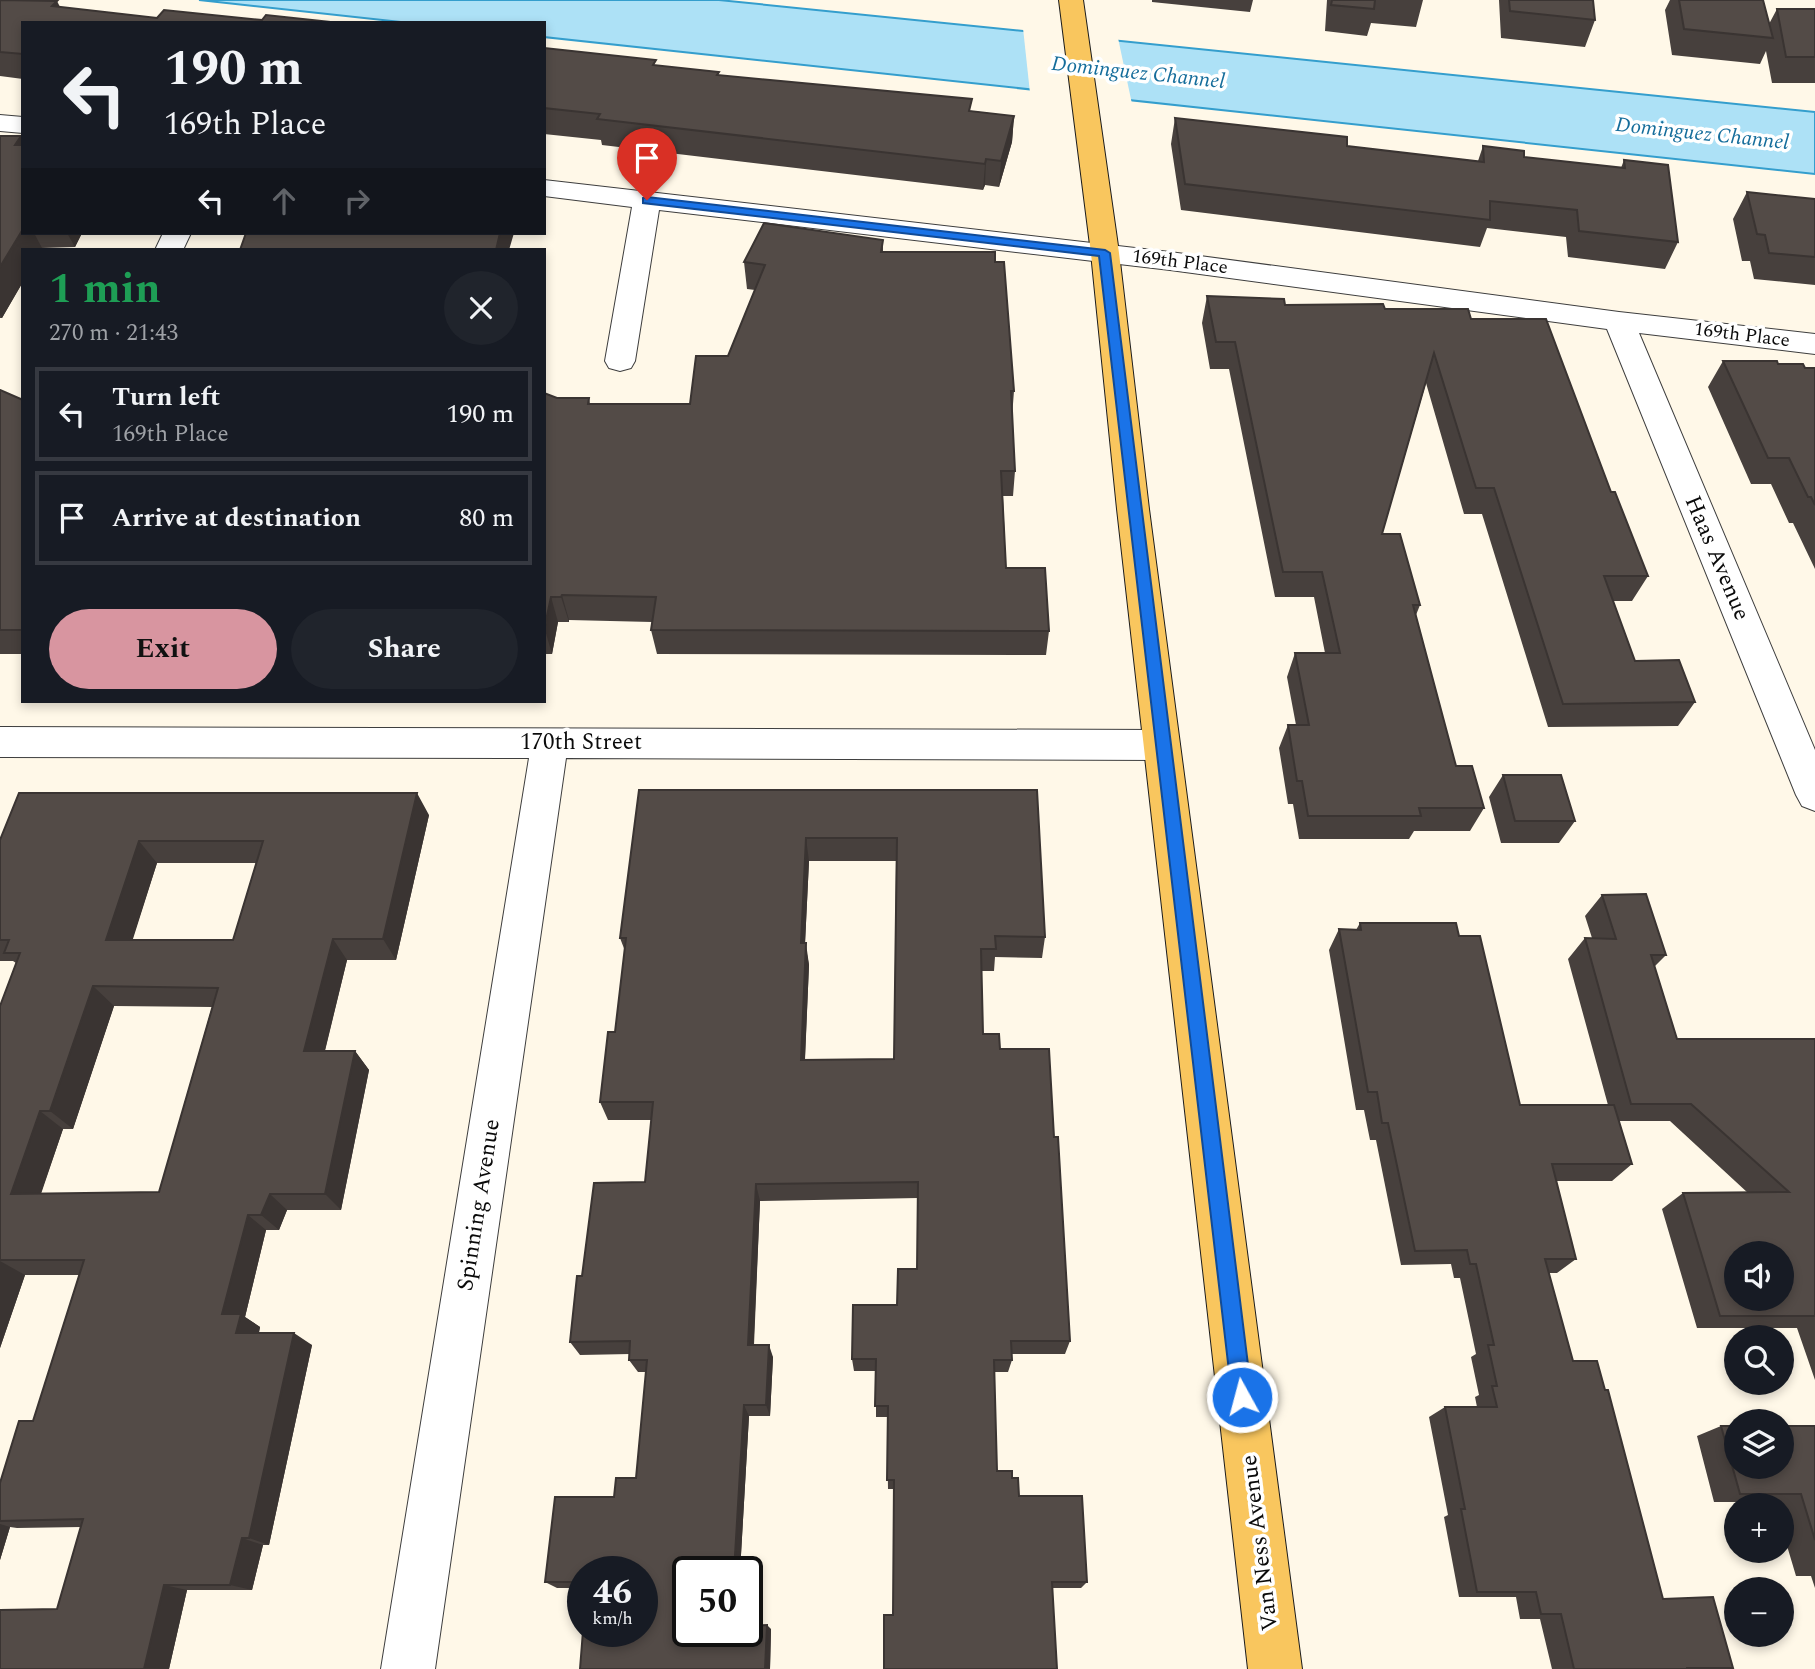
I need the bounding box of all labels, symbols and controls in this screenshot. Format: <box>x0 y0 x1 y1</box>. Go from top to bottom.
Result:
text: 190 m <box>164 32 303 107</box>
water label: Dominguez Channel <box>1050 48 1227 98</box>
icon: left <box>49 49 140 140</box>
text: 169th Place <box>164 100 326 149</box>
water label: Dominguez Channel <box>1614 109 1791 159</box>
pin <box>617 128 677 200</box>
icon: arrive <box>628 139 666 177</box>
icon: left <box>192 182 230 220</box>
icon: ahead <box>265 182 303 220</box>
icon: right <box>338 182 376 220</box>
street label: 169th Place <box>1130 242 1230 282</box>
text: 1 min <box>49 258 161 321</box>
button: close <box>444 271 518 345</box>
street label: 169th Place <box>1692 315 1792 355</box>
text: 270 m · 21:43 <box>49 316 178 351</box>
text: Turn left <box>112 377 220 417</box>
text: 190 m <box>446 394 514 434</box>
icon: left <box>53 395 91 433</box>
text: 169th Place <box>112 417 229 452</box>
street label: Haas Avenue <box>1675 490 1759 626</box>
text: Arrive at destination <box>112 498 361 538</box>
text: 80 m <box>459 498 514 538</box>
icon: arrive <box>53 499 91 537</box>
button: Exit <box>49 609 277 689</box>
button: Share <box>291 609 518 689</box>
street label: 170th Street <box>520 725 642 760</box>
street label: Spinning Avenue <box>448 1116 510 1294</box>
map controls <box>1724 1241 1794 1647</box>
button: sound <box>1724 1241 1794 1311</box>
button: search <box>1724 1325 1794 1395</box>
position arrow <box>1205 1360 1279 1434</box>
button: layers <box>1724 1409 1794 1479</box>
street label: Van Ness Avenue <box>1232 1453 1288 1633</box>
button: + <box>1724 1493 1794 1563</box>
speed limit sign: 50 <box>672 1556 763 1647</box>
text: 46 <box>593 1566 632 1619</box>
button: − <box>1724 1577 1794 1647</box>
text: km/h <box>592 1605 633 1632</box>

